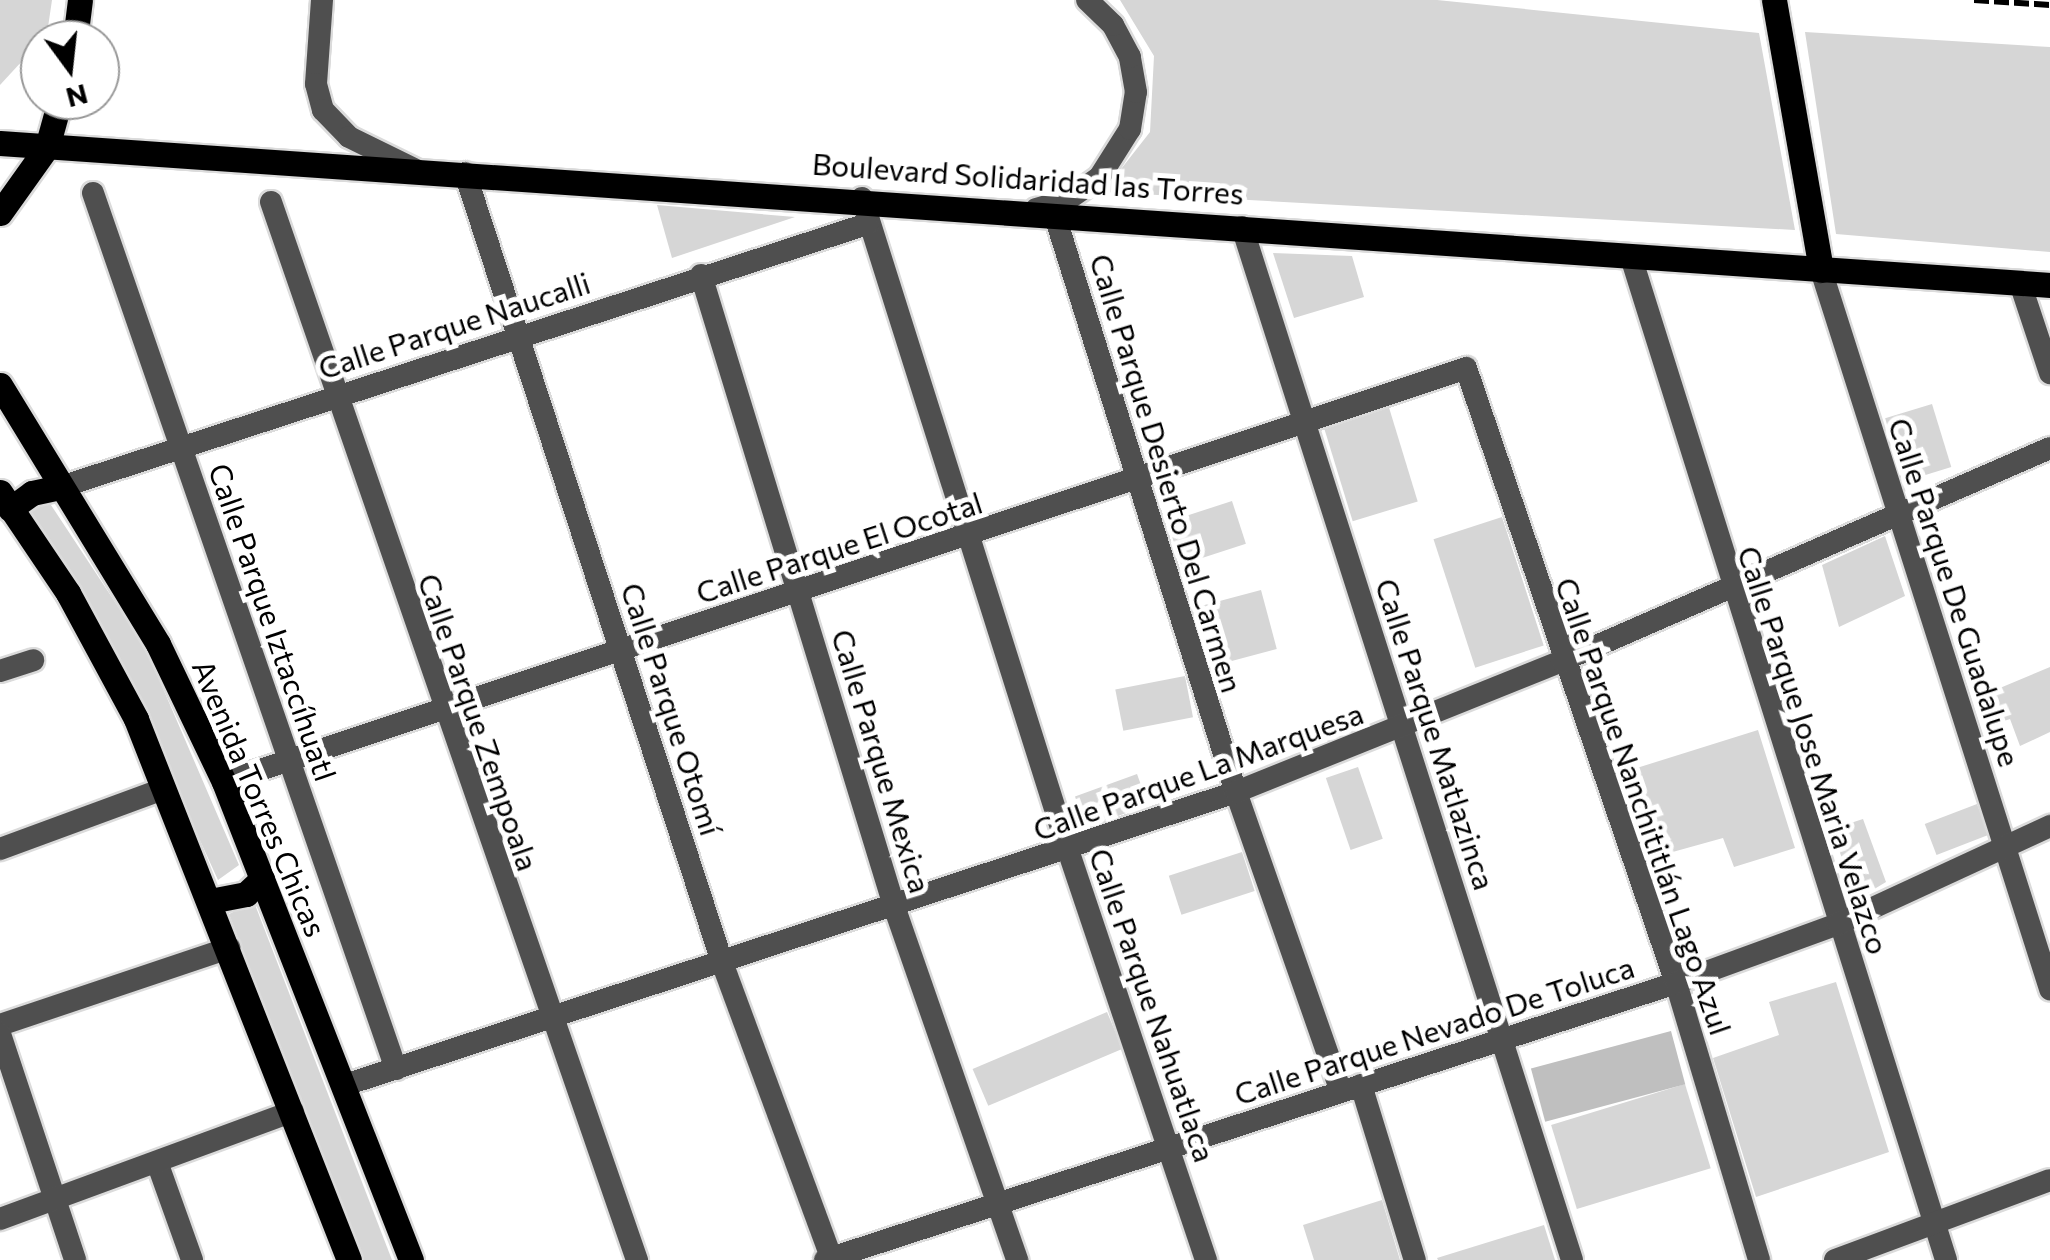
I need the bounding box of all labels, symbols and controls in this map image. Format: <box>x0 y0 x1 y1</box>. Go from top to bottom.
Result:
north arrow <box>20 20 120 120</box>
text: N <box>63 78 92 116</box>
street label: Boulevard Solidaridad las Torres <box>811 145 1245 211</box>
street label: Calle Parque Desierto Del Carmen <box>1083 249 1251 697</box>
street label: Calle Parque Naucalli <box>314 264 594 386</box>
street label: Calle Parque De Guadalupe <box>1882 413 2028 771</box>
street label: Calle Parque Iztaccíhuatl <box>202 459 344 785</box>
street label: Calle Parque El Ocotal <box>691 484 987 610</box>
street label: Calle Parque Jose Maria Velazco <box>1731 541 1897 959</box>
street label: Calle Parque Zempoala <box>411 569 547 875</box>
street label: Calle Parque Nanchititlán Lago Azul <box>1549 573 1739 1039</box>
street label: Calle Parque Matlazinca <box>1369 574 1503 894</box>
street label: Calle Parque Otomí <box>614 578 730 840</box>
street label: Calle Parque Mexica <box>825 625 939 897</box>
street label: Avenida Torres Chicas <box>185 654 335 942</box>
street label: Calle Parque La Marquesa <box>1028 694 1368 848</box>
street label: Calle Parque Nahuatlaca <box>1082 844 1224 1166</box>
street label: Calle Parque Nevado De Toluca <box>1230 948 1638 1112</box>

